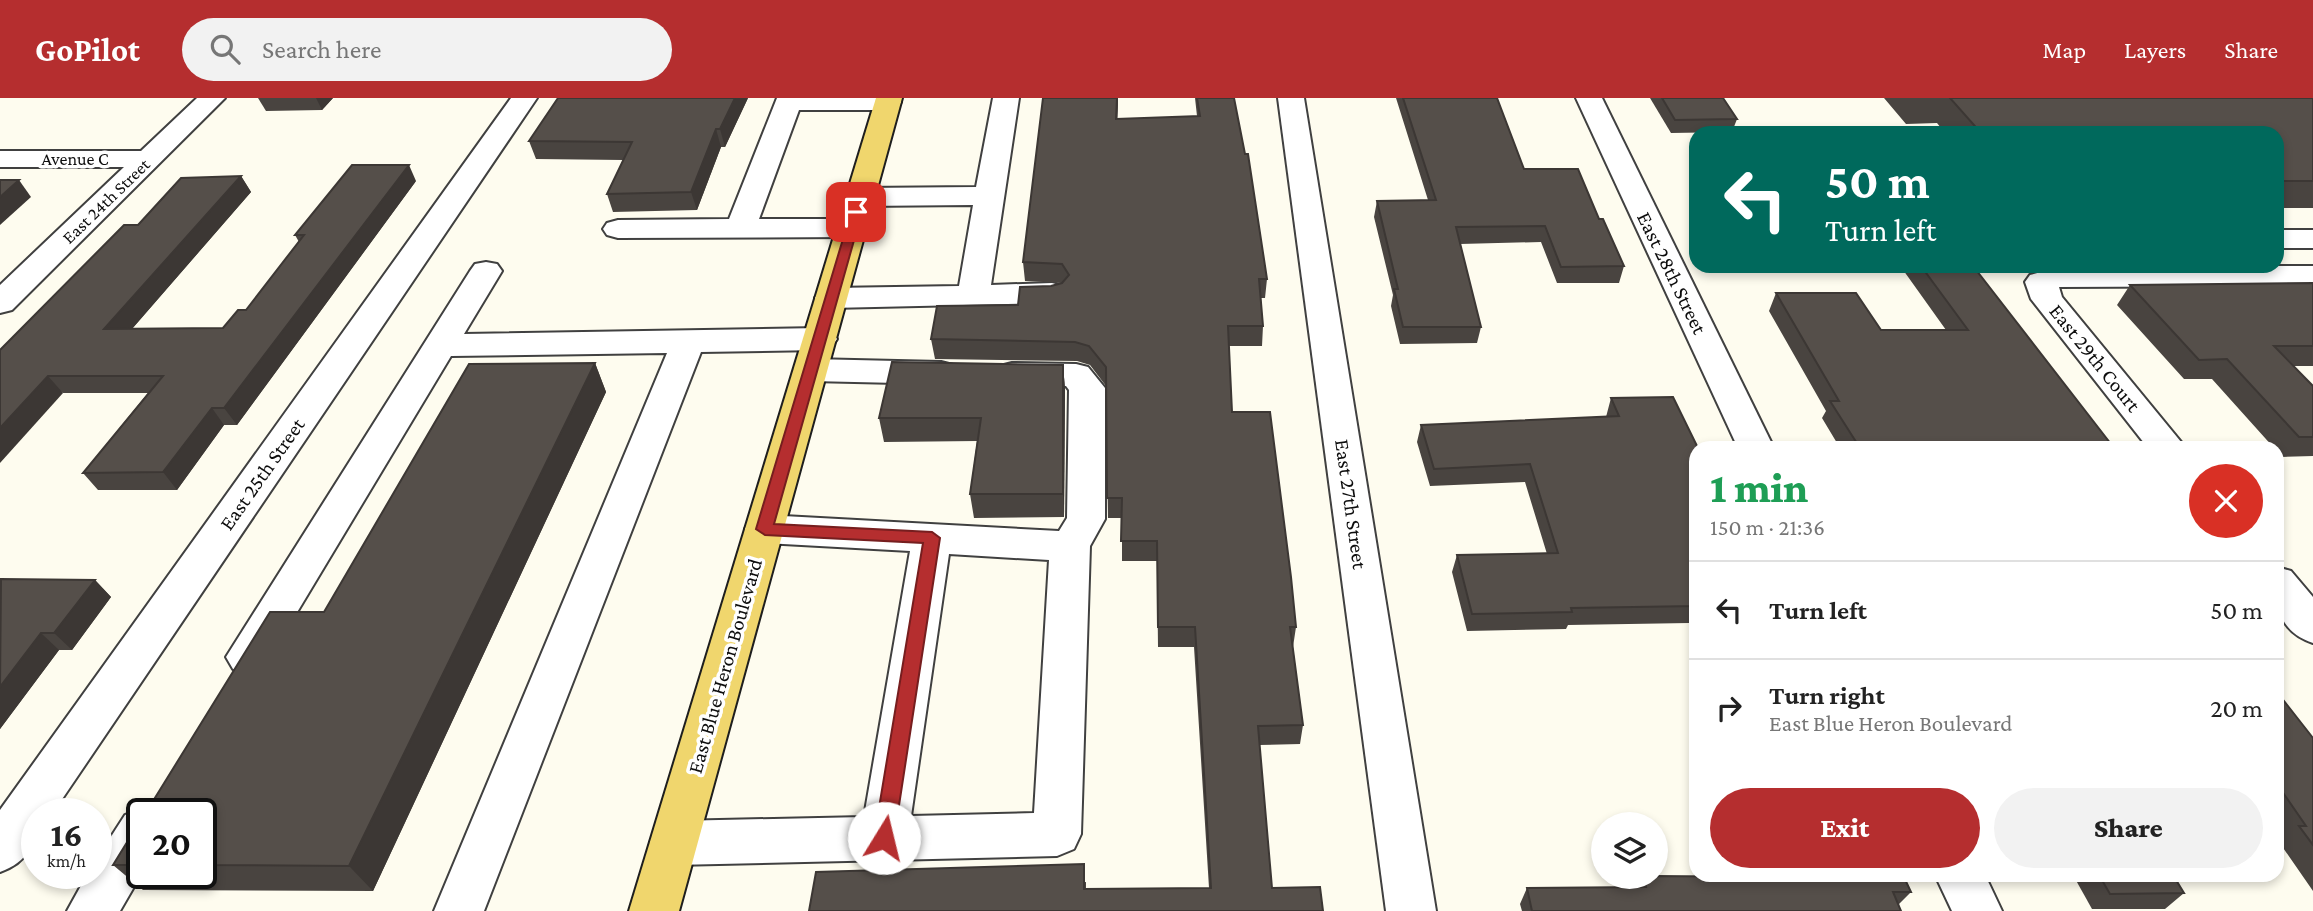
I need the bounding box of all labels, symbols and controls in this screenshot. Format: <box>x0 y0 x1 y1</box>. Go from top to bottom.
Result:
search box <box>182 18 672 81</box>
icon: search <box>206 30 244 68</box>
text: GoPilot <box>35 31 140 68</box>
text: Search here <box>262 35 381 64</box>
text: Map <box>2042 36 2086 63</box>
text: Layers <box>2124 36 2186 63</box>
text: Share <box>2224 36 2278 63</box>
street label: Avenue C <box>41 149 109 169</box>
street label: East 24th Street <box>58 154 154 248</box>
icon: left <box>1710 154 1801 245</box>
text: 50 m <box>1825 154 1930 209</box>
pin <box>826 182 886 242</box>
icon: arrive <box>837 193 875 231</box>
street label: East 28th Street <box>1632 208 1712 339</box>
text: Turn left <box>1825 212 1936 248</box>
street label: East 29th Court <box>2044 299 2146 417</box>
street label: East 25th Street <box>214 412 310 535</box>
street label: East 27th Street <box>1330 438 1372 572</box>
text: 1 min <box>1710 464 1808 511</box>
button: close <box>2189 464 2263 538</box>
text: 150 m · 21:36 <box>1710 514 1825 540</box>
street label: East Blue Heron Boulevard <box>683 556 767 776</box>
icon: left <box>1710 591 1748 629</box>
text: Turn left <box>1769 596 1867 625</box>
text: 50 m <box>2210 596 2263 625</box>
text: Turn right <box>1769 681 1885 710</box>
icon: right <box>1710 689 1748 727</box>
text: 20 m <box>2210 694 2263 723</box>
text: East Blue Heron Boulevard <box>1769 710 2012 736</box>
button: Exit <box>1710 788 1980 868</box>
button: Share <box>1994 788 2263 868</box>
speed limit sign: 20 <box>126 798 217 889</box>
position arrow <box>847 801 921 875</box>
map controls <box>1591 812 1668 889</box>
button: layers <box>1591 812 1668 889</box>
text: 16 <box>50 815 83 854</box>
text: km/h <box>47 851 86 871</box>

